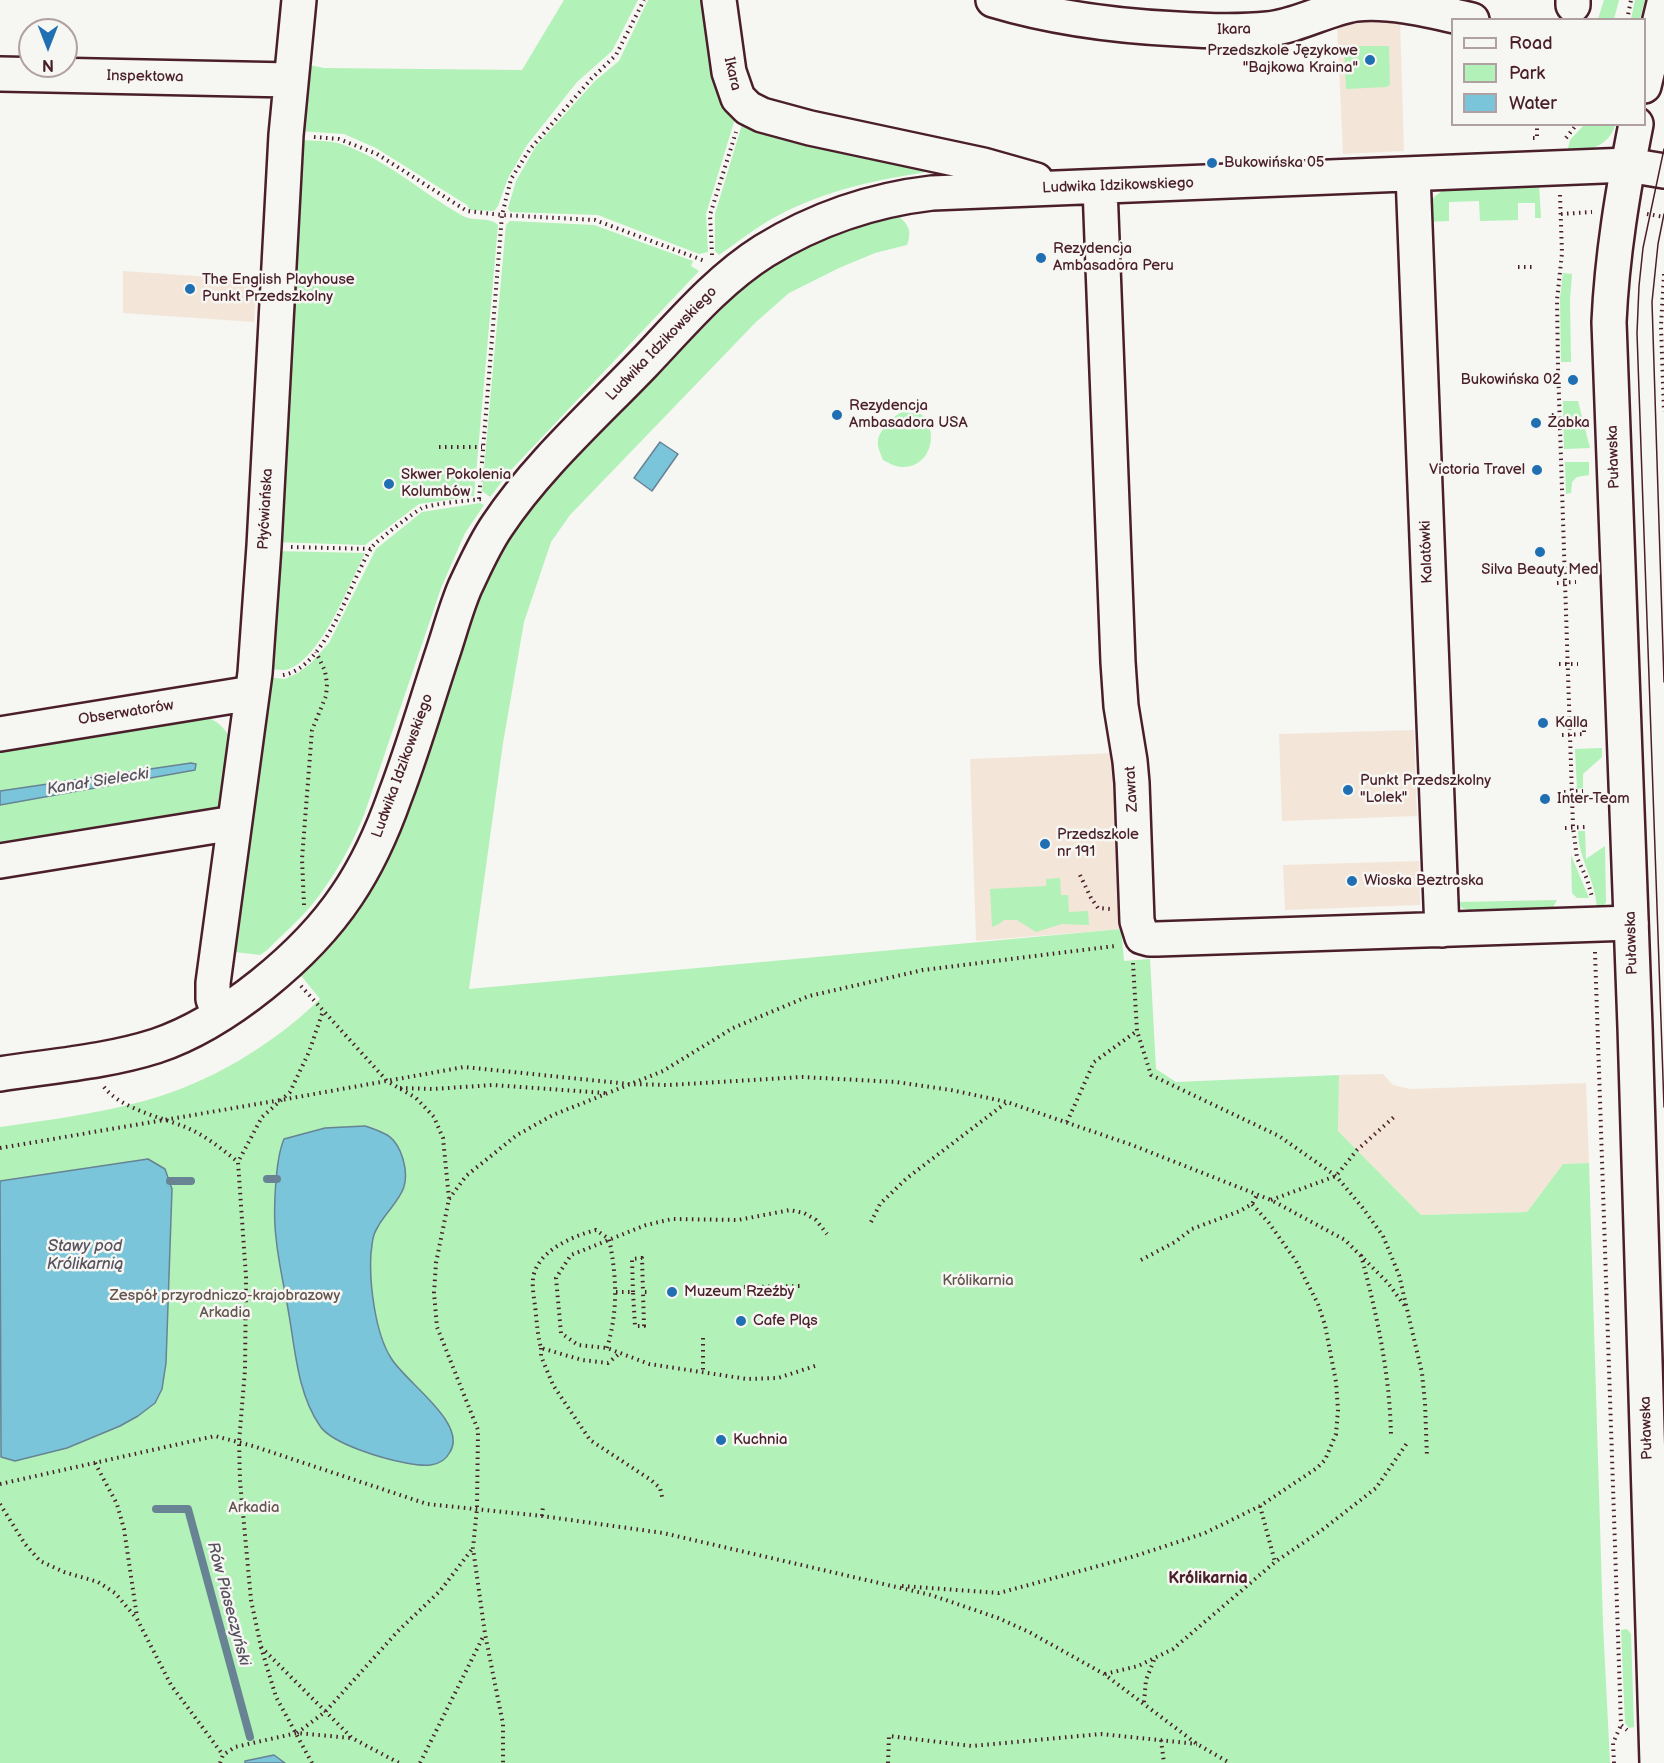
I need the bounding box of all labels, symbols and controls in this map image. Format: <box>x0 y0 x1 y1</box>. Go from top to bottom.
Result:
north arrow <box>18 18 78 78</box>
legend <box>1451 18 1646 126</box>
street label: Ikara <box>1217 21 1251 39</box>
text: Road <box>1509 33 1553 54</box>
place label: Przedszkole Językowe "Bajkowa Kraina" <box>1207 42 1358 77</box>
marker: Przedszkole Językowe "Bajkowa Kraina" <box>1363 53 1377 67</box>
text: N <box>42 55 54 74</box>
street label: Ikara <box>719 55 745 93</box>
text: Park <box>1509 63 1545 84</box>
street label: Inspektowa <box>106 67 184 87</box>
text: Water <box>1509 93 1557 114</box>
place label: Bukowińska 05 <box>1224 154 1324 172</box>
marker: Bukowińska 05 <box>1205 156 1219 170</box>
street label: Ludwika Idzikowskiego <box>1042 174 1194 198</box>
place label: Rezydencja Ambasadora Peru <box>1053 240 1174 275</box>
marker: Rezydencja Ambasadora Peru <box>1034 251 1048 265</box>
place label: The English Playhouse Punkt Przedszkolny <box>202 271 355 306</box>
marker: The English Playhouse Punkt Przedszkolny <box>183 282 197 296</box>
street label: Ludwika Idzikowskiego <box>603 283 721 405</box>
place label: Bukowińska 02 <box>1460 371 1561 389</box>
marker: Bukowińska 02 <box>1566 373 1580 387</box>
place label: Rezydencja Ambasadora USA <box>849 397 968 432</box>
marker: Rezydencja Ambasadora USA <box>830 408 844 422</box>
place label: Żabka <box>1548 414 1590 432</box>
marker: Żabka <box>1529 416 1543 430</box>
street label: Puławska <box>1604 425 1624 489</box>
place label: Victoria Travel <box>1429 461 1525 479</box>
marker: Victoria Travel <box>1530 463 1544 477</box>
place label: Skwer Pokolenia Kolumbów <box>401 466 511 501</box>
street label: Płyćwiańska <box>255 468 277 550</box>
marker: Skwer Pokolenia Kolumbów <box>382 477 396 491</box>
street label: Kalatówki <box>1417 520 1437 584</box>
marker: Silva Beauty Med <box>1533 545 1547 559</box>
place label: Silva Beauty Med <box>1481 561 1599 579</box>
street label: Ludwika Idzikowskiego <box>369 691 437 841</box>
street label: Obserwatorów <box>77 697 175 729</box>
place label: Kalla <box>1555 714 1588 732</box>
marker: Kalla <box>1536 716 1550 730</box>
water label: Kanał Sielecki <box>46 764 150 800</box>
street label: Zawrat <box>1122 766 1142 812</box>
place label: Punkt Przedszkolny "Lolek" <box>1360 772 1491 807</box>
marker: Punkt Przedszkolny "Lolek" <box>1341 783 1355 797</box>
place label: Inter-Team <box>1557 790 1630 808</box>
marker: Inter-Team <box>1538 792 1552 806</box>
place label: Przedszkole nr 191 <box>1057 826 1139 861</box>
marker: Przedszkole nr 191 <box>1038 837 1052 851</box>
place label: Wioska Beztroska <box>1364 872 1484 890</box>
marker: Wioska Beztroska <box>1345 874 1359 888</box>
street label: Puławska <box>1622 911 1642 975</box>
water label: Stawy pod Królikarnią <box>47 1237 123 1275</box>
park label: Królikarnia <box>942 1272 1014 1290</box>
place label: Muzeum Rzeźby <box>684 1283 794 1301</box>
marker: Muzeum Rzeźby <box>665 1285 679 1299</box>
park label: Zespół przyrodniczo-krajobrazowy Arkadia <box>110 1287 340 1322</box>
place label: Cafe Pląs <box>753 1312 818 1330</box>
marker: Cafe Pląs <box>734 1314 748 1328</box>
street label: Puławska <box>1637 1396 1657 1460</box>
place label: Kuchnia <box>733 1431 787 1449</box>
marker: Kuchnia <box>714 1433 728 1447</box>
park label: Arkadia <box>229 1499 279 1517</box>
water label: Rów Piaseczyński <box>202 1540 254 1668</box>
district label: Królikarnia <box>1168 1569 1248 1589</box>

